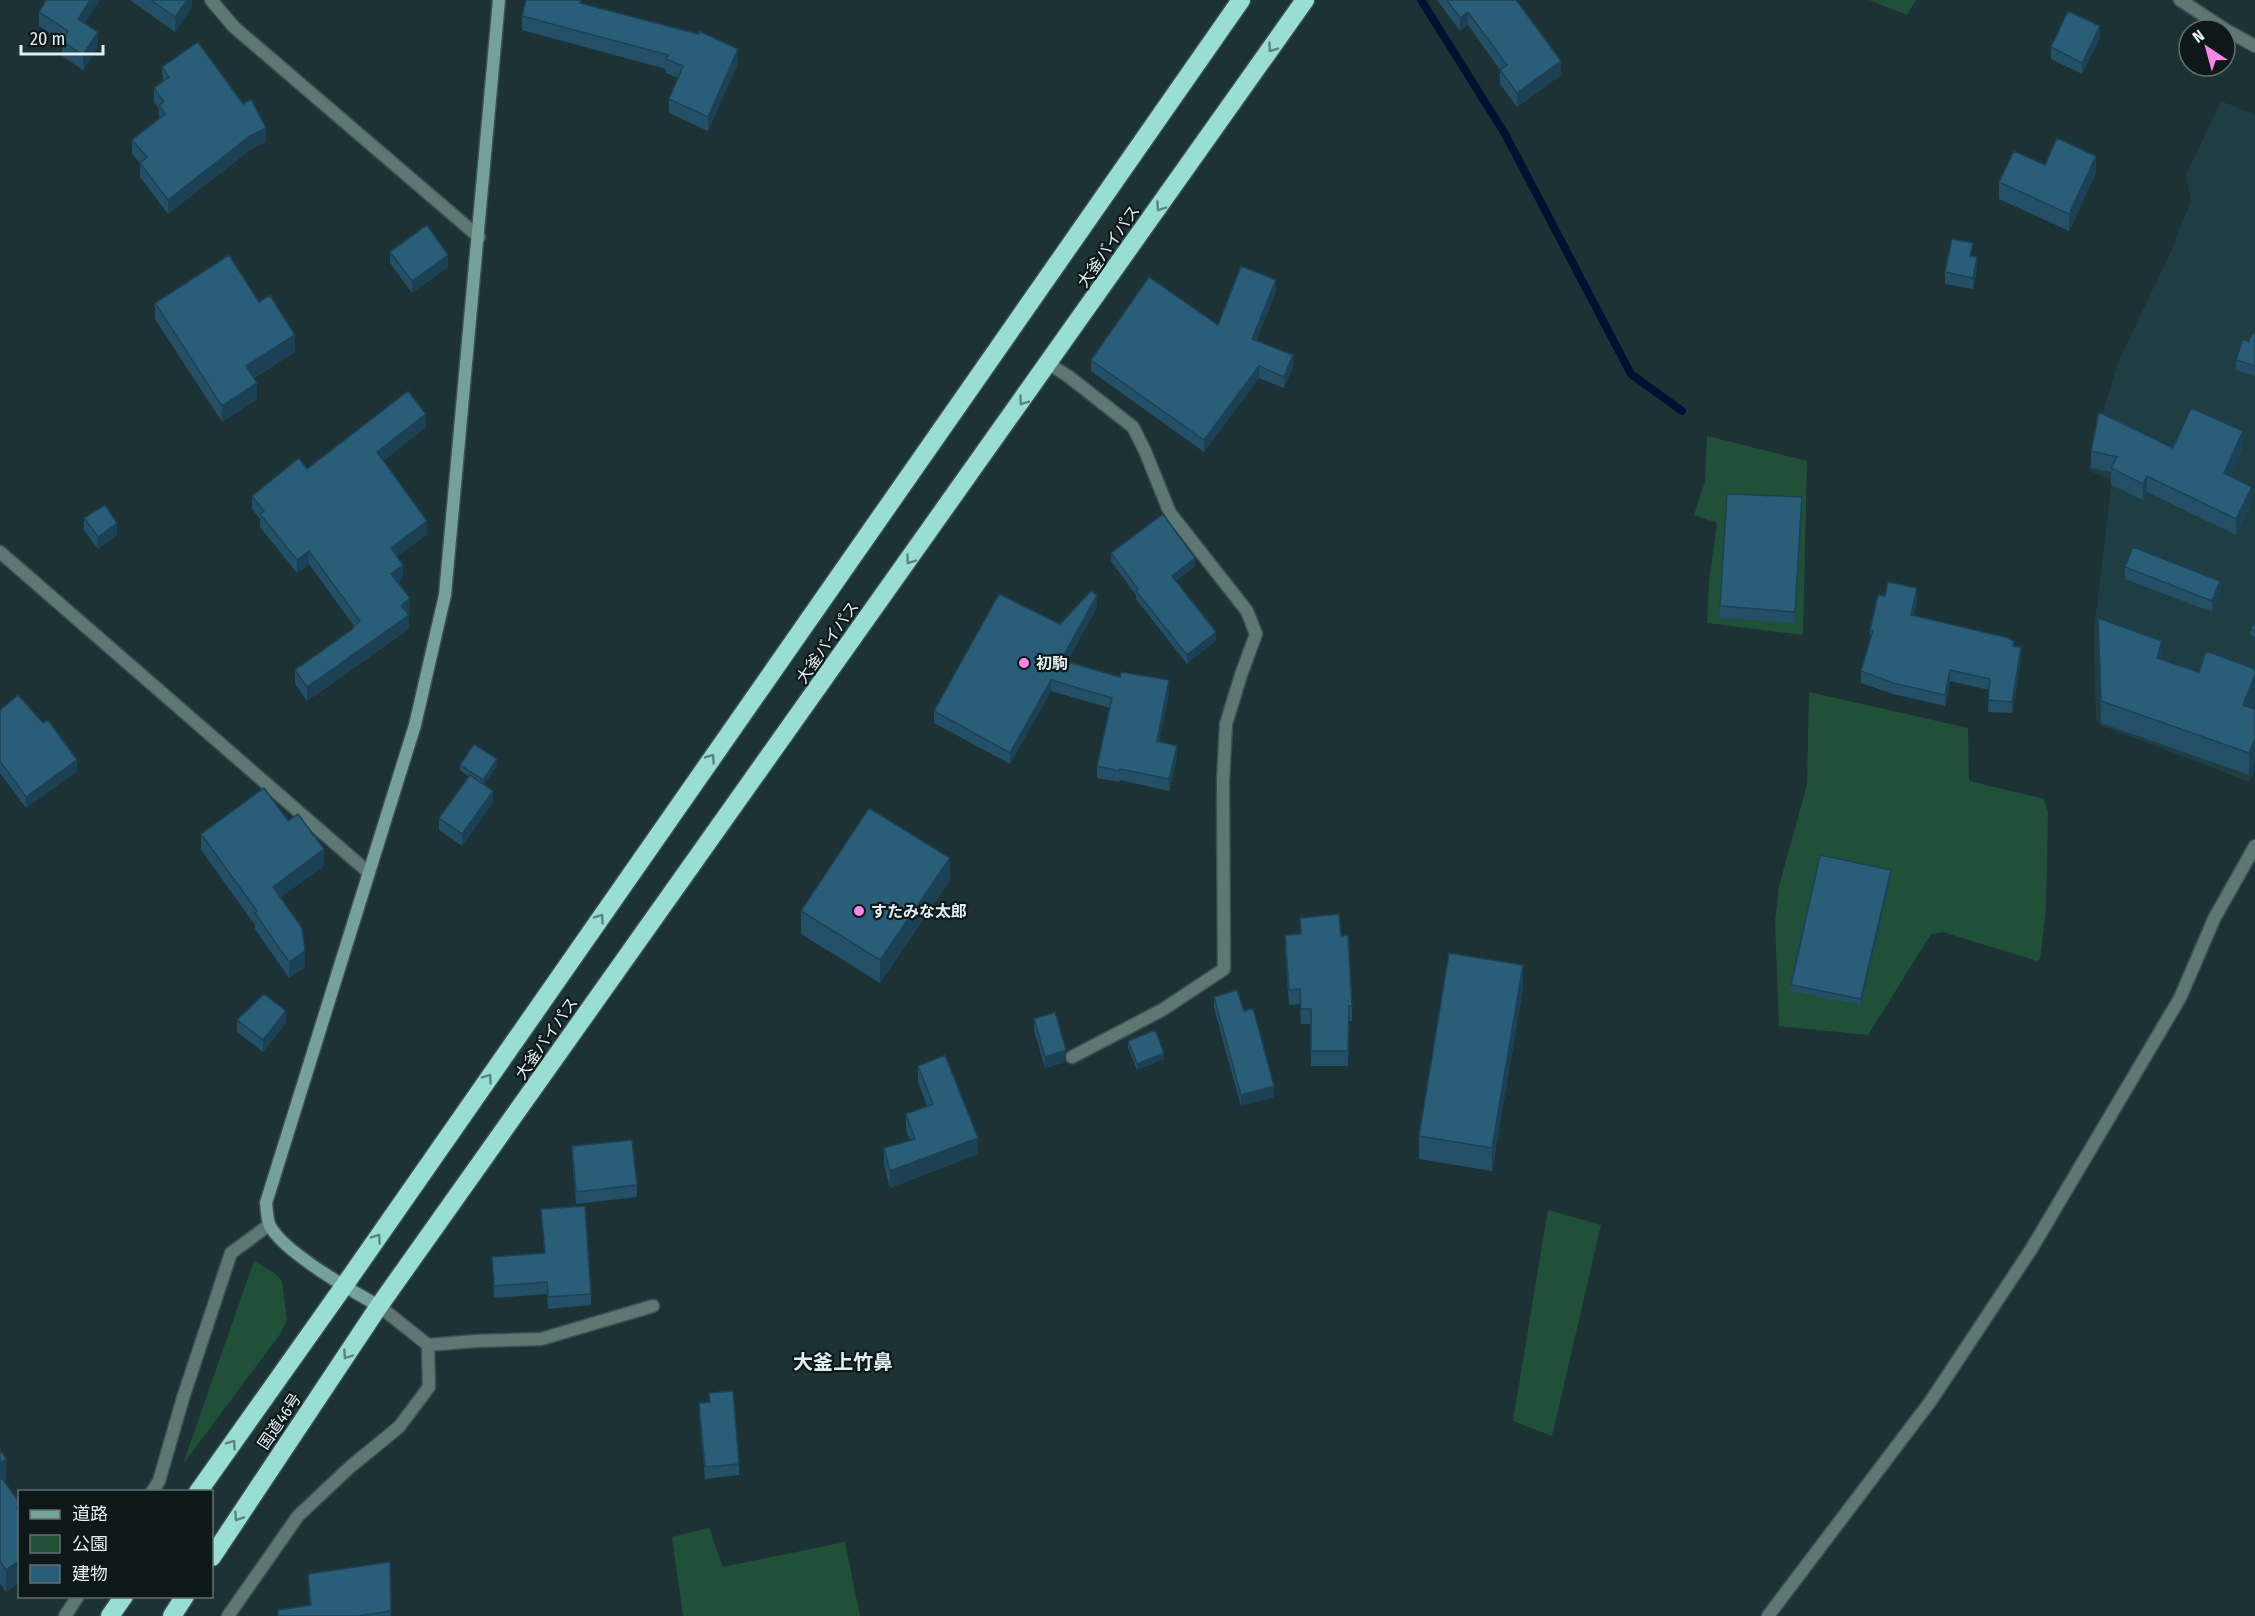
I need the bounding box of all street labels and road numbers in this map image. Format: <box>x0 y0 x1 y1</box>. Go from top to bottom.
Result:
street label: 大釜バイパス <box>1073 202 1144 291</box>
street label: 大釜バイパス <box>792 598 863 687</box>
street label: 大釜バイパス <box>511 994 582 1083</box>
street label: 国道46号 <box>254 1390 305 1453</box>

